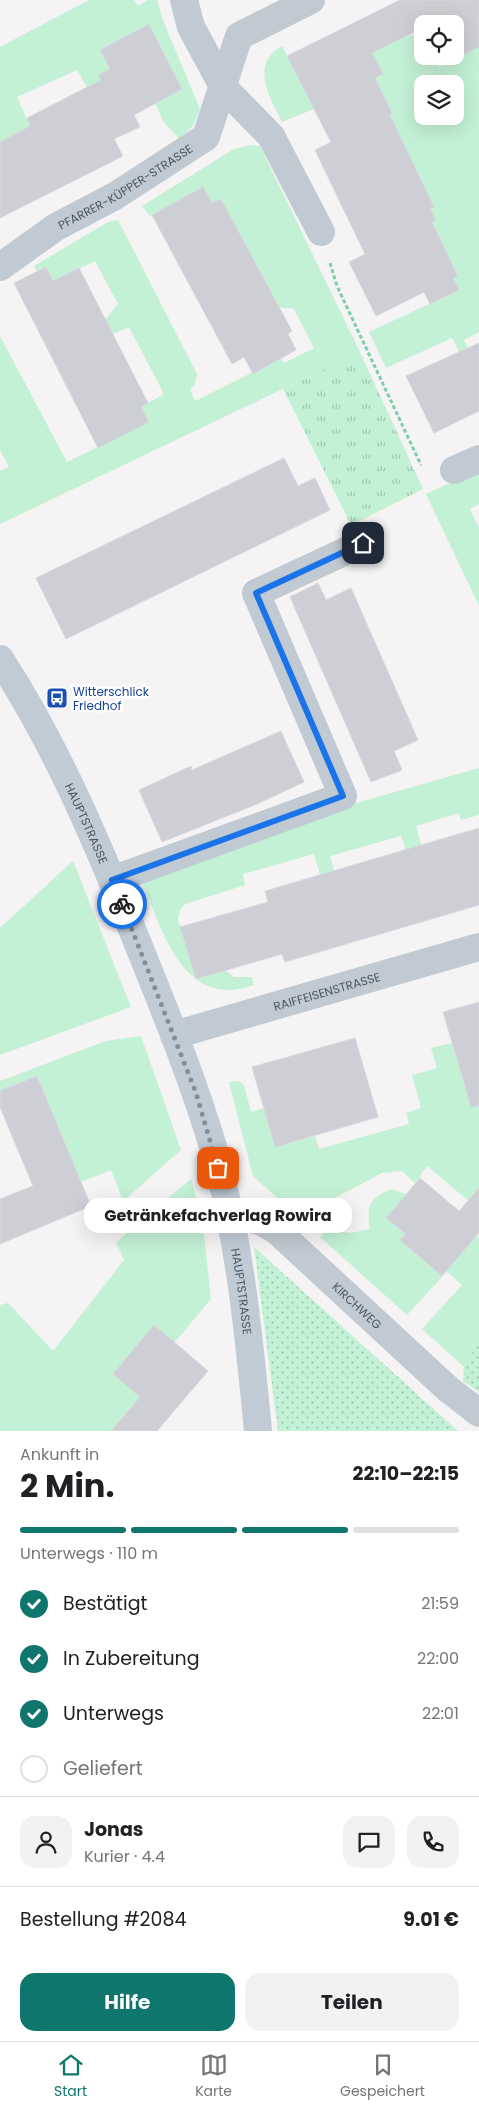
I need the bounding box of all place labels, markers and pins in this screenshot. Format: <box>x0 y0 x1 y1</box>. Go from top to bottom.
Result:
pin <box>342 522 384 564</box>
place label: Witterschlick Friedhof <box>73 683 150 714</box>
bus stop icon: Witterschlick Friedhof <box>45 686 69 710</box>
pin <box>197 1147 239 1189</box>
callout: Getränkefachverlag Rowira <box>84 1198 352 1233</box>

